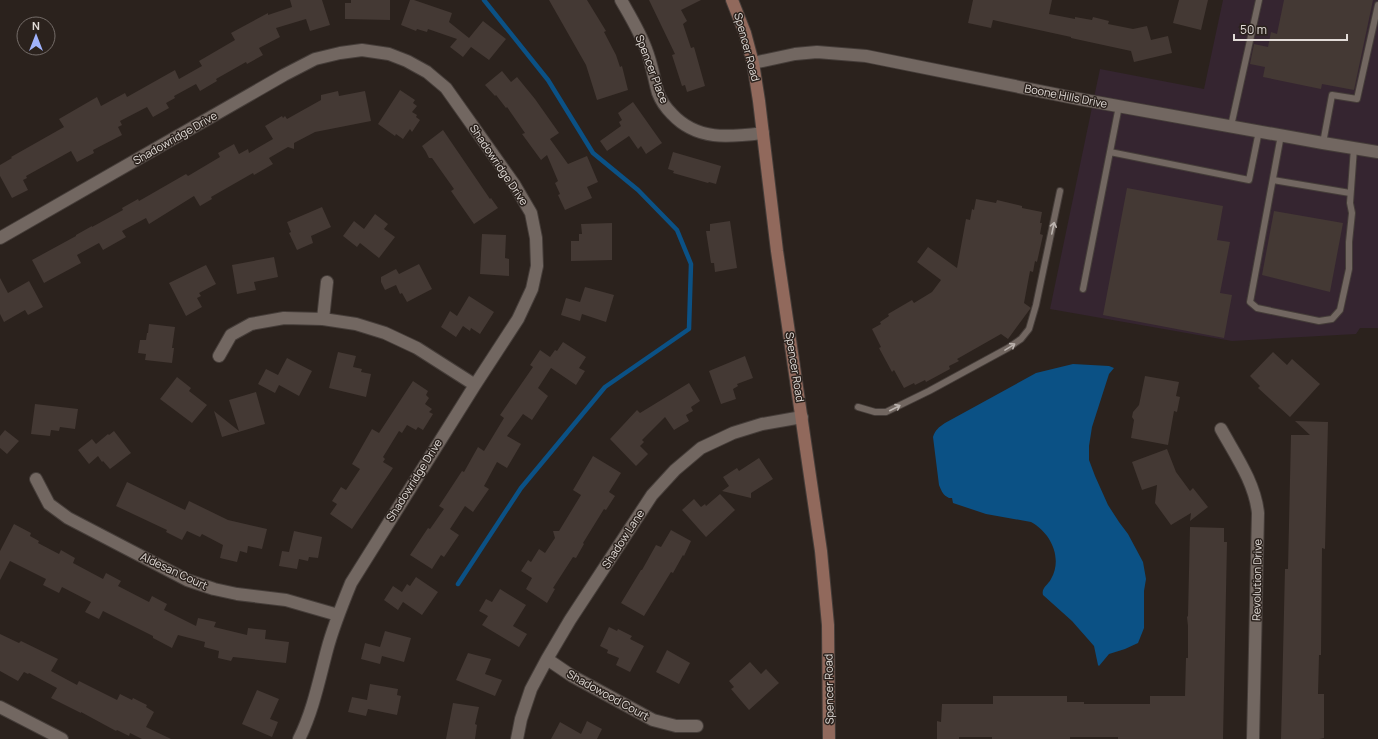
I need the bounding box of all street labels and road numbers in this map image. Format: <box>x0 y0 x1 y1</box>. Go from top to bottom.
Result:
street label: Spencer Road <box>731 11 764 83</box>
street label: Spencer Place <box>633 32 673 106</box>
street label: Boone Hills Drive <box>1024 80 1109 111</box>
street label: Shadowridge Drive <box>130 107 220 168</box>
street label: Shadowridge Drive <box>467 121 532 209</box>
street label: Spencer Road <box>783 331 808 403</box>
street label: Shadowridge Drive <box>382 435 445 524</box>
street label: Shadow Lane <box>598 506 648 571</box>
street label: Revolution Drive <box>1248 538 1265 621</box>
street label: Aldesan Court <box>138 548 210 593</box>
street label: Spencer Road <box>820 654 837 724</box>
street label: Shadowood Court <box>565 666 652 723</box>

